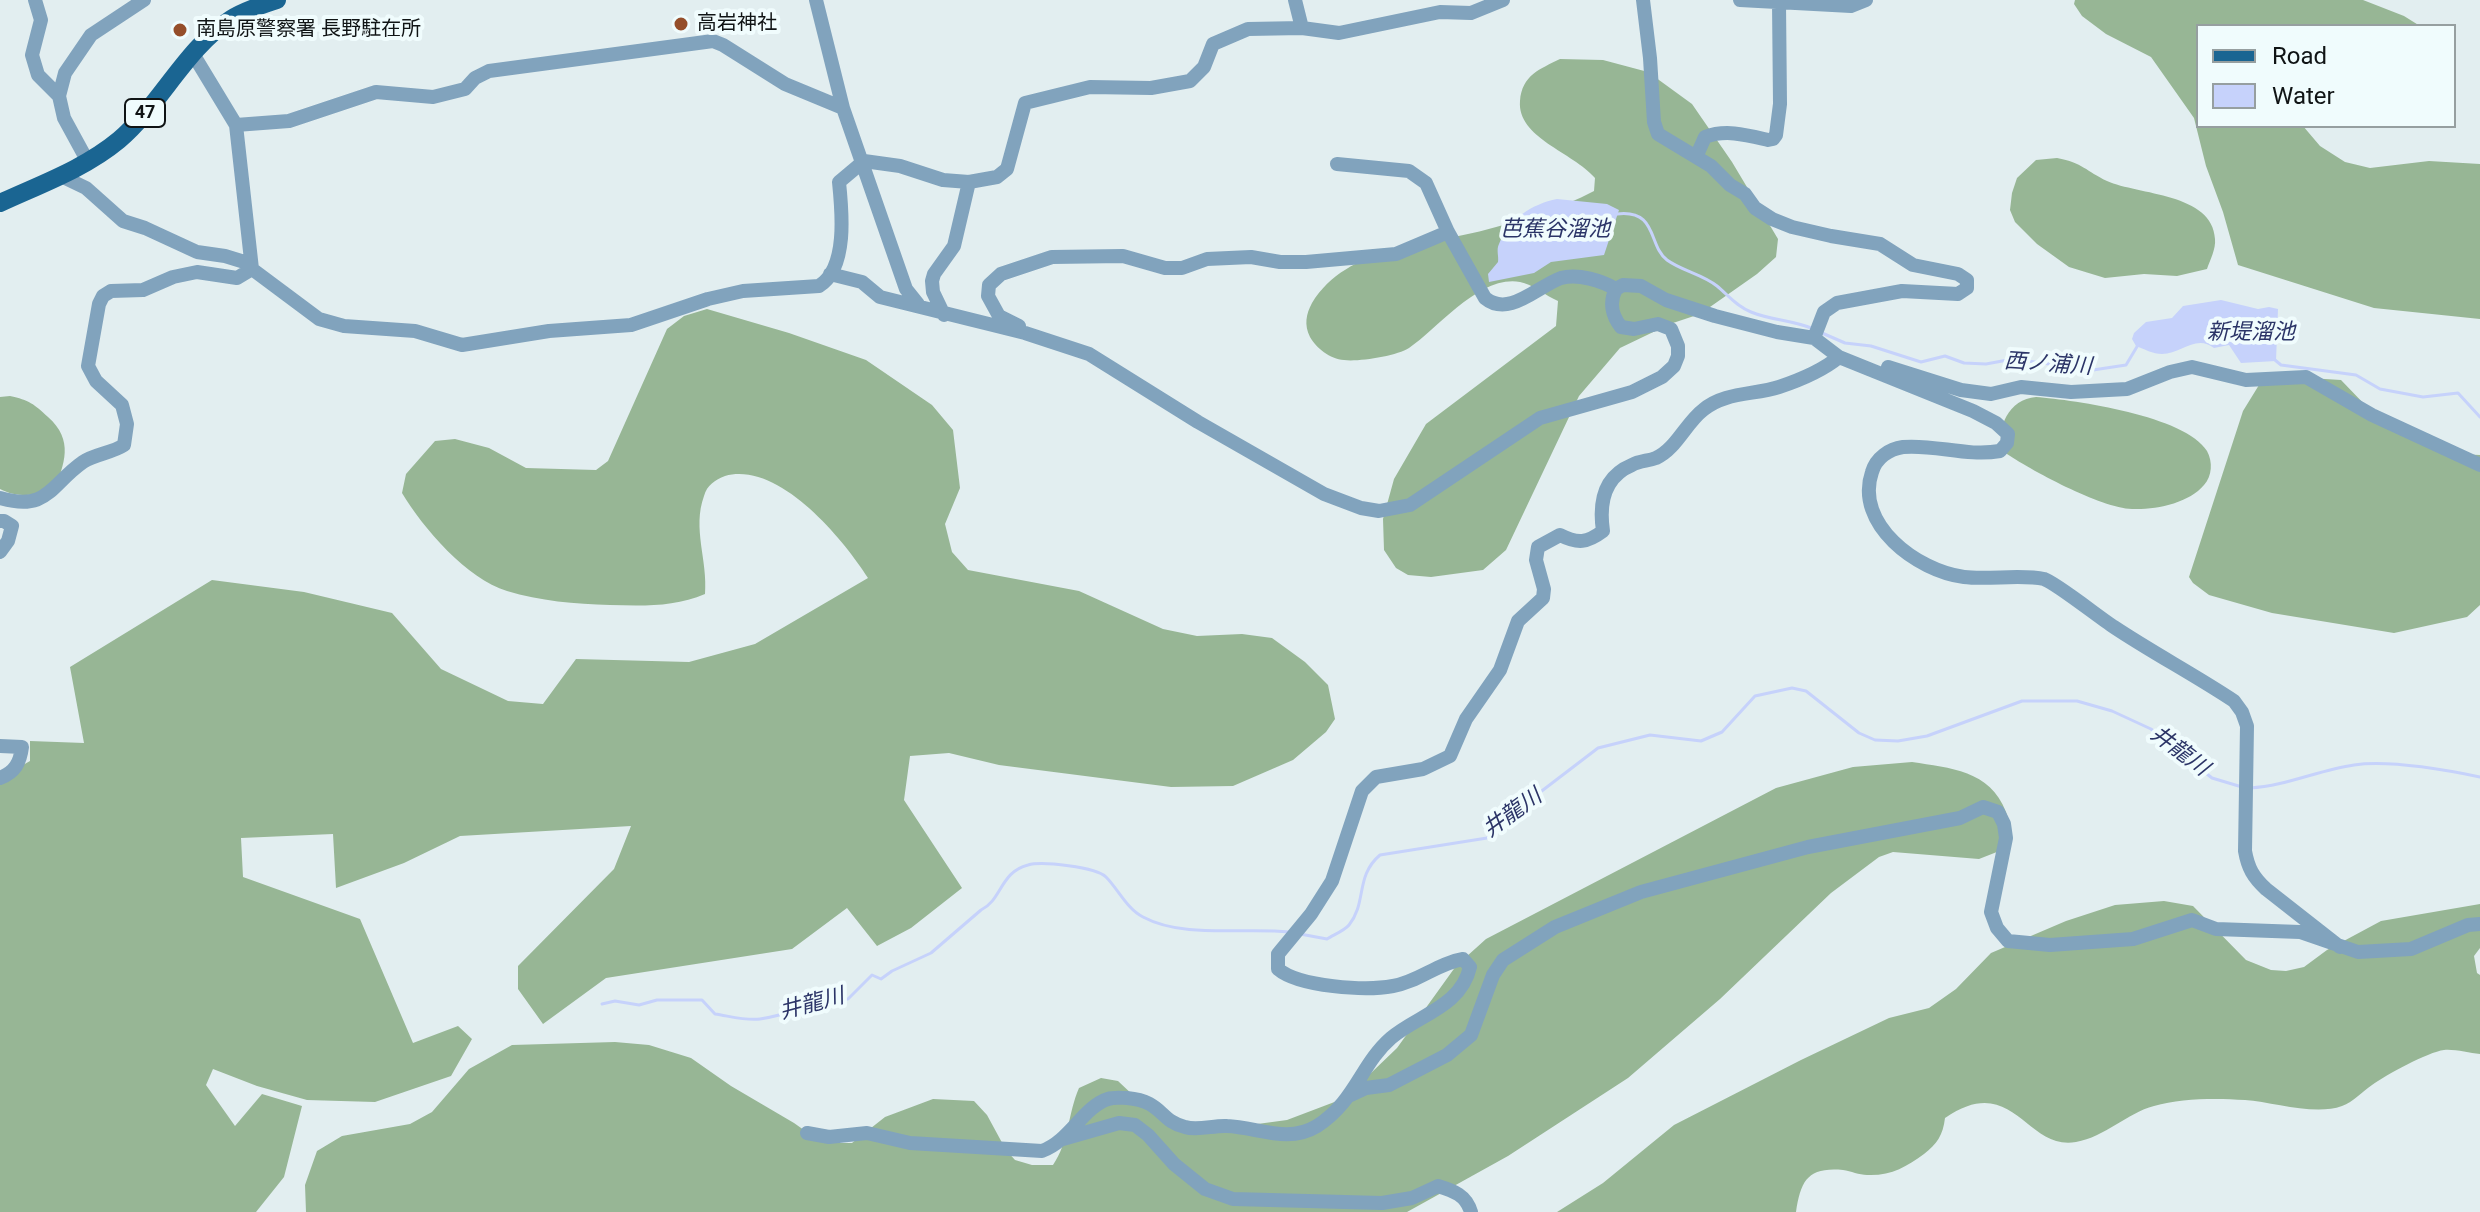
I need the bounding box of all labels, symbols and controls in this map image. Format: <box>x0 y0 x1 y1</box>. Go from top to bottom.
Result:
place label: 高岩神社 <box>697 12 777 36</box>
marker: 高岩神社 <box>672 15 690 33</box>
place label: 南島原警察署 長野駐在所 <box>196 18 421 42</box>
marker: 南島原警察署 長野駐在所 <box>171 21 189 39</box>
legend <box>2196 24 2456 128</box>
text: Road <box>2272 42 2327 70</box>
text: Water <box>2272 82 2335 110</box>
road number: 47 <box>125 99 165 127</box>
water label: 芭蕉谷溜池 <box>1500 217 1610 243</box>
water label: 新堤溜池 <box>2207 320 2295 346</box>
water label: 西ノ浦川 <box>2003 349 2093 381</box>
water label: 井龍川 <box>2145 722 2213 782</box>
water label: 井龍川 <box>1479 784 1547 844</box>
water label: 井龍川 <box>777 984 847 1026</box>

